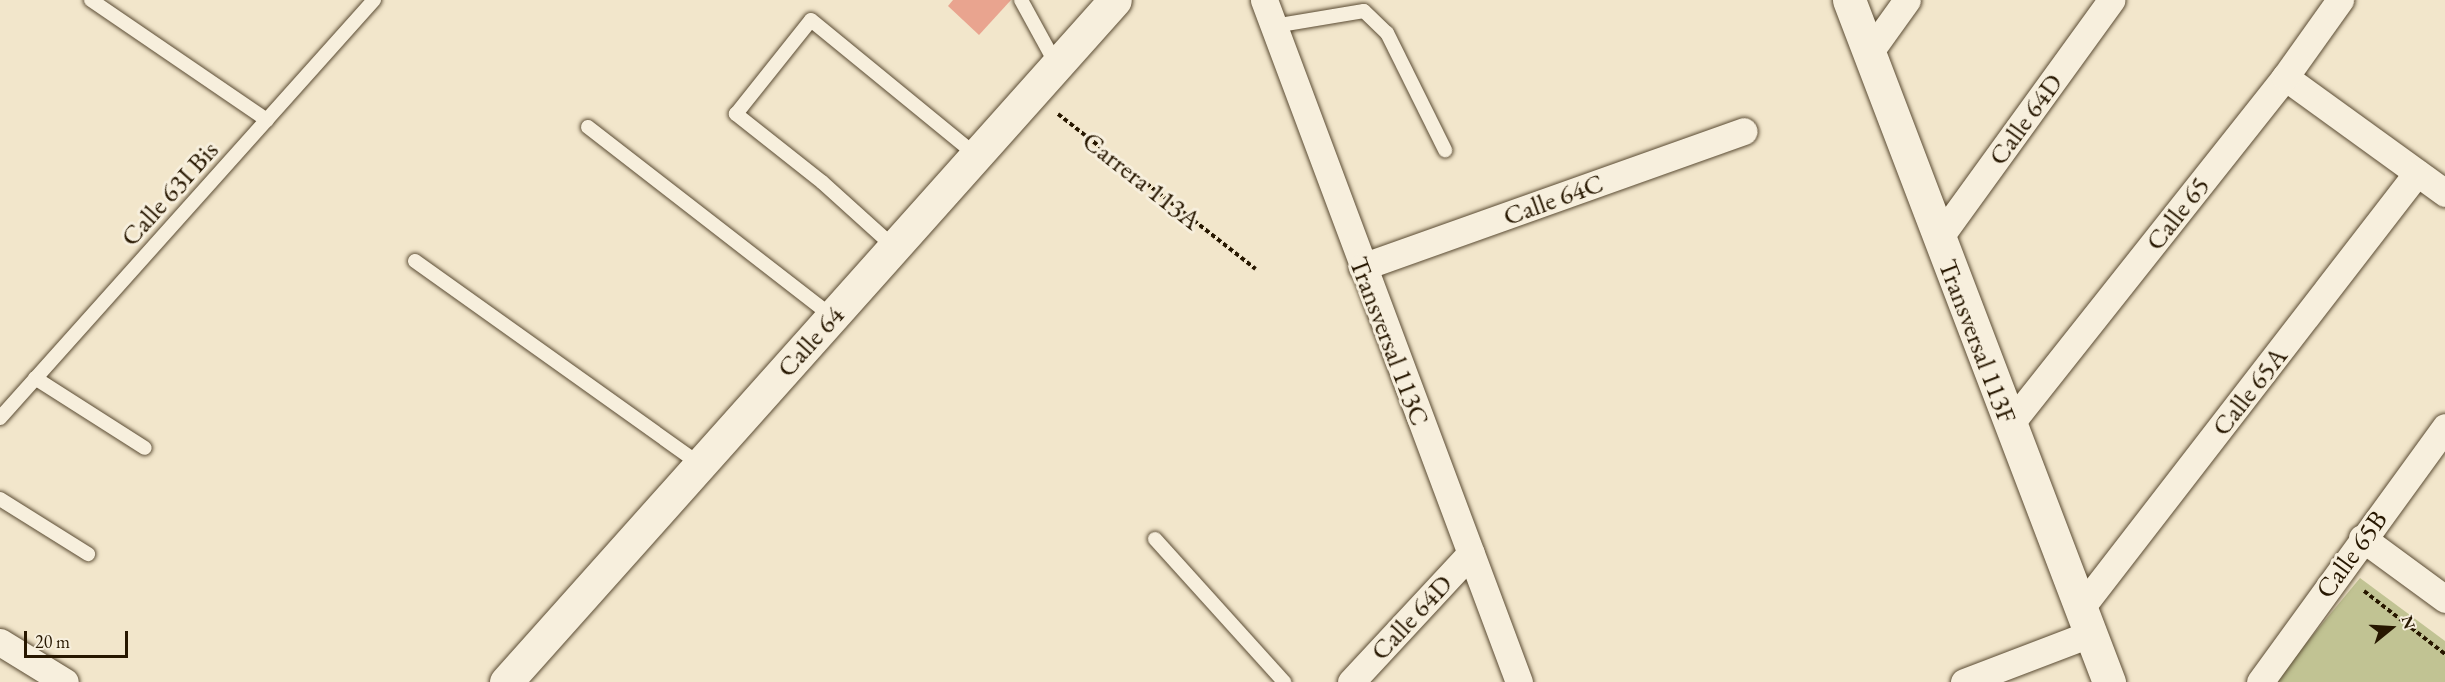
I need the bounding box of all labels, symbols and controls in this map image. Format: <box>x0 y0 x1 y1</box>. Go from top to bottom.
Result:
street label: Calle 64D <box>1981 67 2069 171</box>
street label: Carrera 113A <box>1076 124 1208 236</box>
street label: Calle 63I Bis <box>113 134 225 252</box>
street label: Calle 64C <box>1499 166 1607 232</box>
street label: Calle 65 <box>2138 170 2216 256</box>
street label: Transversal 113C <box>1343 252 1437 430</box>
street label: Transversal 113F <box>1932 254 2024 428</box>
street label: Calle 64 <box>770 299 850 383</box>
street label: Calle 65A <box>2204 340 2294 442</box>
street label: Calle 65B <box>2308 504 2394 604</box>
street label: Calle 64D <box>1363 568 1459 666</box>
north arrow <box>2361 598 2421 658</box>
text: N <box>2397 613 2421 632</box>
scale bar <box>27 619 130 657</box>
text: 20 m <box>35 630 70 653</box>

